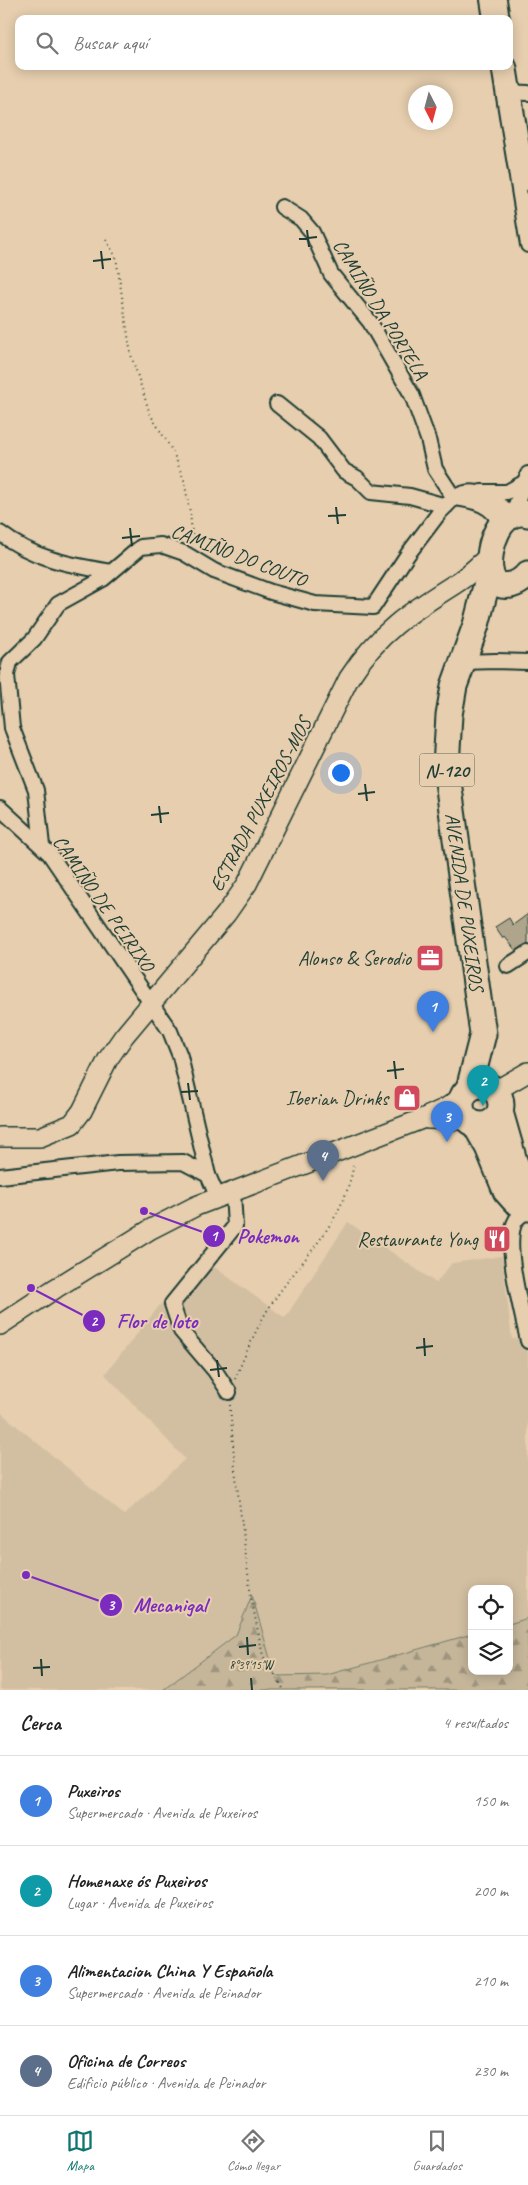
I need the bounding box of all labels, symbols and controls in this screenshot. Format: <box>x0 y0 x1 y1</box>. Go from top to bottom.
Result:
search box <box>15 15 513 70</box>
icon: search <box>33 29 61 57</box>
text: Buscar aquí <box>73 31 147 55</box>
north arrow <box>408 85 453 130</box>
street label: CAMIÑO DA PORTELA <box>327 235 434 385</box>
street label: CAMIÑO DO COUTO <box>168 518 312 593</box>
street label: ESTRADA PUXEIROS-MOS <box>204 711 318 896</box>
road number: N-120 <box>420 754 474 786</box>
your location <box>328 760 354 786</box>
street label: AVENIDA DE PUXEIROS <box>440 811 490 995</box>
street label: CAMIÑO DE PEIRIXO <box>47 830 161 978</box>
office icon: Alonso & Serodio <box>415 943 445 973</box>
place label: Alonso & Serodio <box>298 946 412 971</box>
pin: 1 <box>417 991 449 1032</box>
pin: 2 <box>467 1065 499 1106</box>
shop icon: Iberian Drinks <box>392 1083 422 1113</box>
place label: Iberian Drinks <box>286 1086 390 1111</box>
pin: 3 <box>431 1101 463 1142</box>
pin: 4 <box>307 1140 339 1181</box>
callout: Pokemon <box>202 1218 309 1254</box>
text: Pokemon <box>237 1223 300 1249</box>
restaurant icon: Restaurante Yong <box>482 1224 512 1254</box>
text: 1 <box>211 1227 220 1246</box>
place label: Restaurante Yong <box>357 1227 479 1252</box>
callout: Flor de loto <box>82 1303 207 1339</box>
text: Flor de loto <box>117 1308 199 1334</box>
text: 2 <box>91 1312 99 1331</box>
map controls <box>468 1585 513 1675</box>
button: locate <box>468 1585 513 1630</box>
callout: Mecanigal <box>98 1587 216 1623</box>
text: Mecanigal <box>133 1592 211 1618</box>
text: 3 <box>108 1596 116 1615</box>
button: layers <box>468 1630 513 1675</box>
text: 8°39'15"W <box>229 1657 275 1673</box>
text: Cerca <box>20 1710 61 1736</box>
text: 4 resultados <box>443 1713 508 1733</box>
text: Puxeiros <box>67 1779 120 1803</box>
text: 1 <box>32 1791 40 1811</box>
text: 150 m <box>474 1791 508 1811</box>
text: Supermercado · Avenida de Puxeiros <box>67 1803 257 1823</box>
text: Homenaxe ós Puxeiros <box>67 1869 206 1893</box>
text: 2 <box>32 1881 40 1901</box>
text: 200 m <box>474 1881 508 1901</box>
text: Lugar · Avenida de Puxeiros <box>67 1893 212 1913</box>
text: Alimentacion China Y Española <box>67 1959 272 1983</box>
text: 3 <box>32 1971 40 1991</box>
text: 210 m <box>474 1971 508 1991</box>
text: Supermercado · Avenida de Peinador <box>67 1983 261 2003</box>
text: Oficina de Correos <box>67 2049 185 2073</box>
text: 4 <box>32 2061 40 2081</box>
text: 230 m <box>474 2061 508 2081</box>
text: Edificio público · Avenida de Peinador <box>67 2073 265 2093</box>
tab: Mapa <box>66 2127 94 2174</box>
tab: Cómo llegar <box>227 2127 280 2174</box>
tab: Guardados <box>413 2127 462 2174</box>

